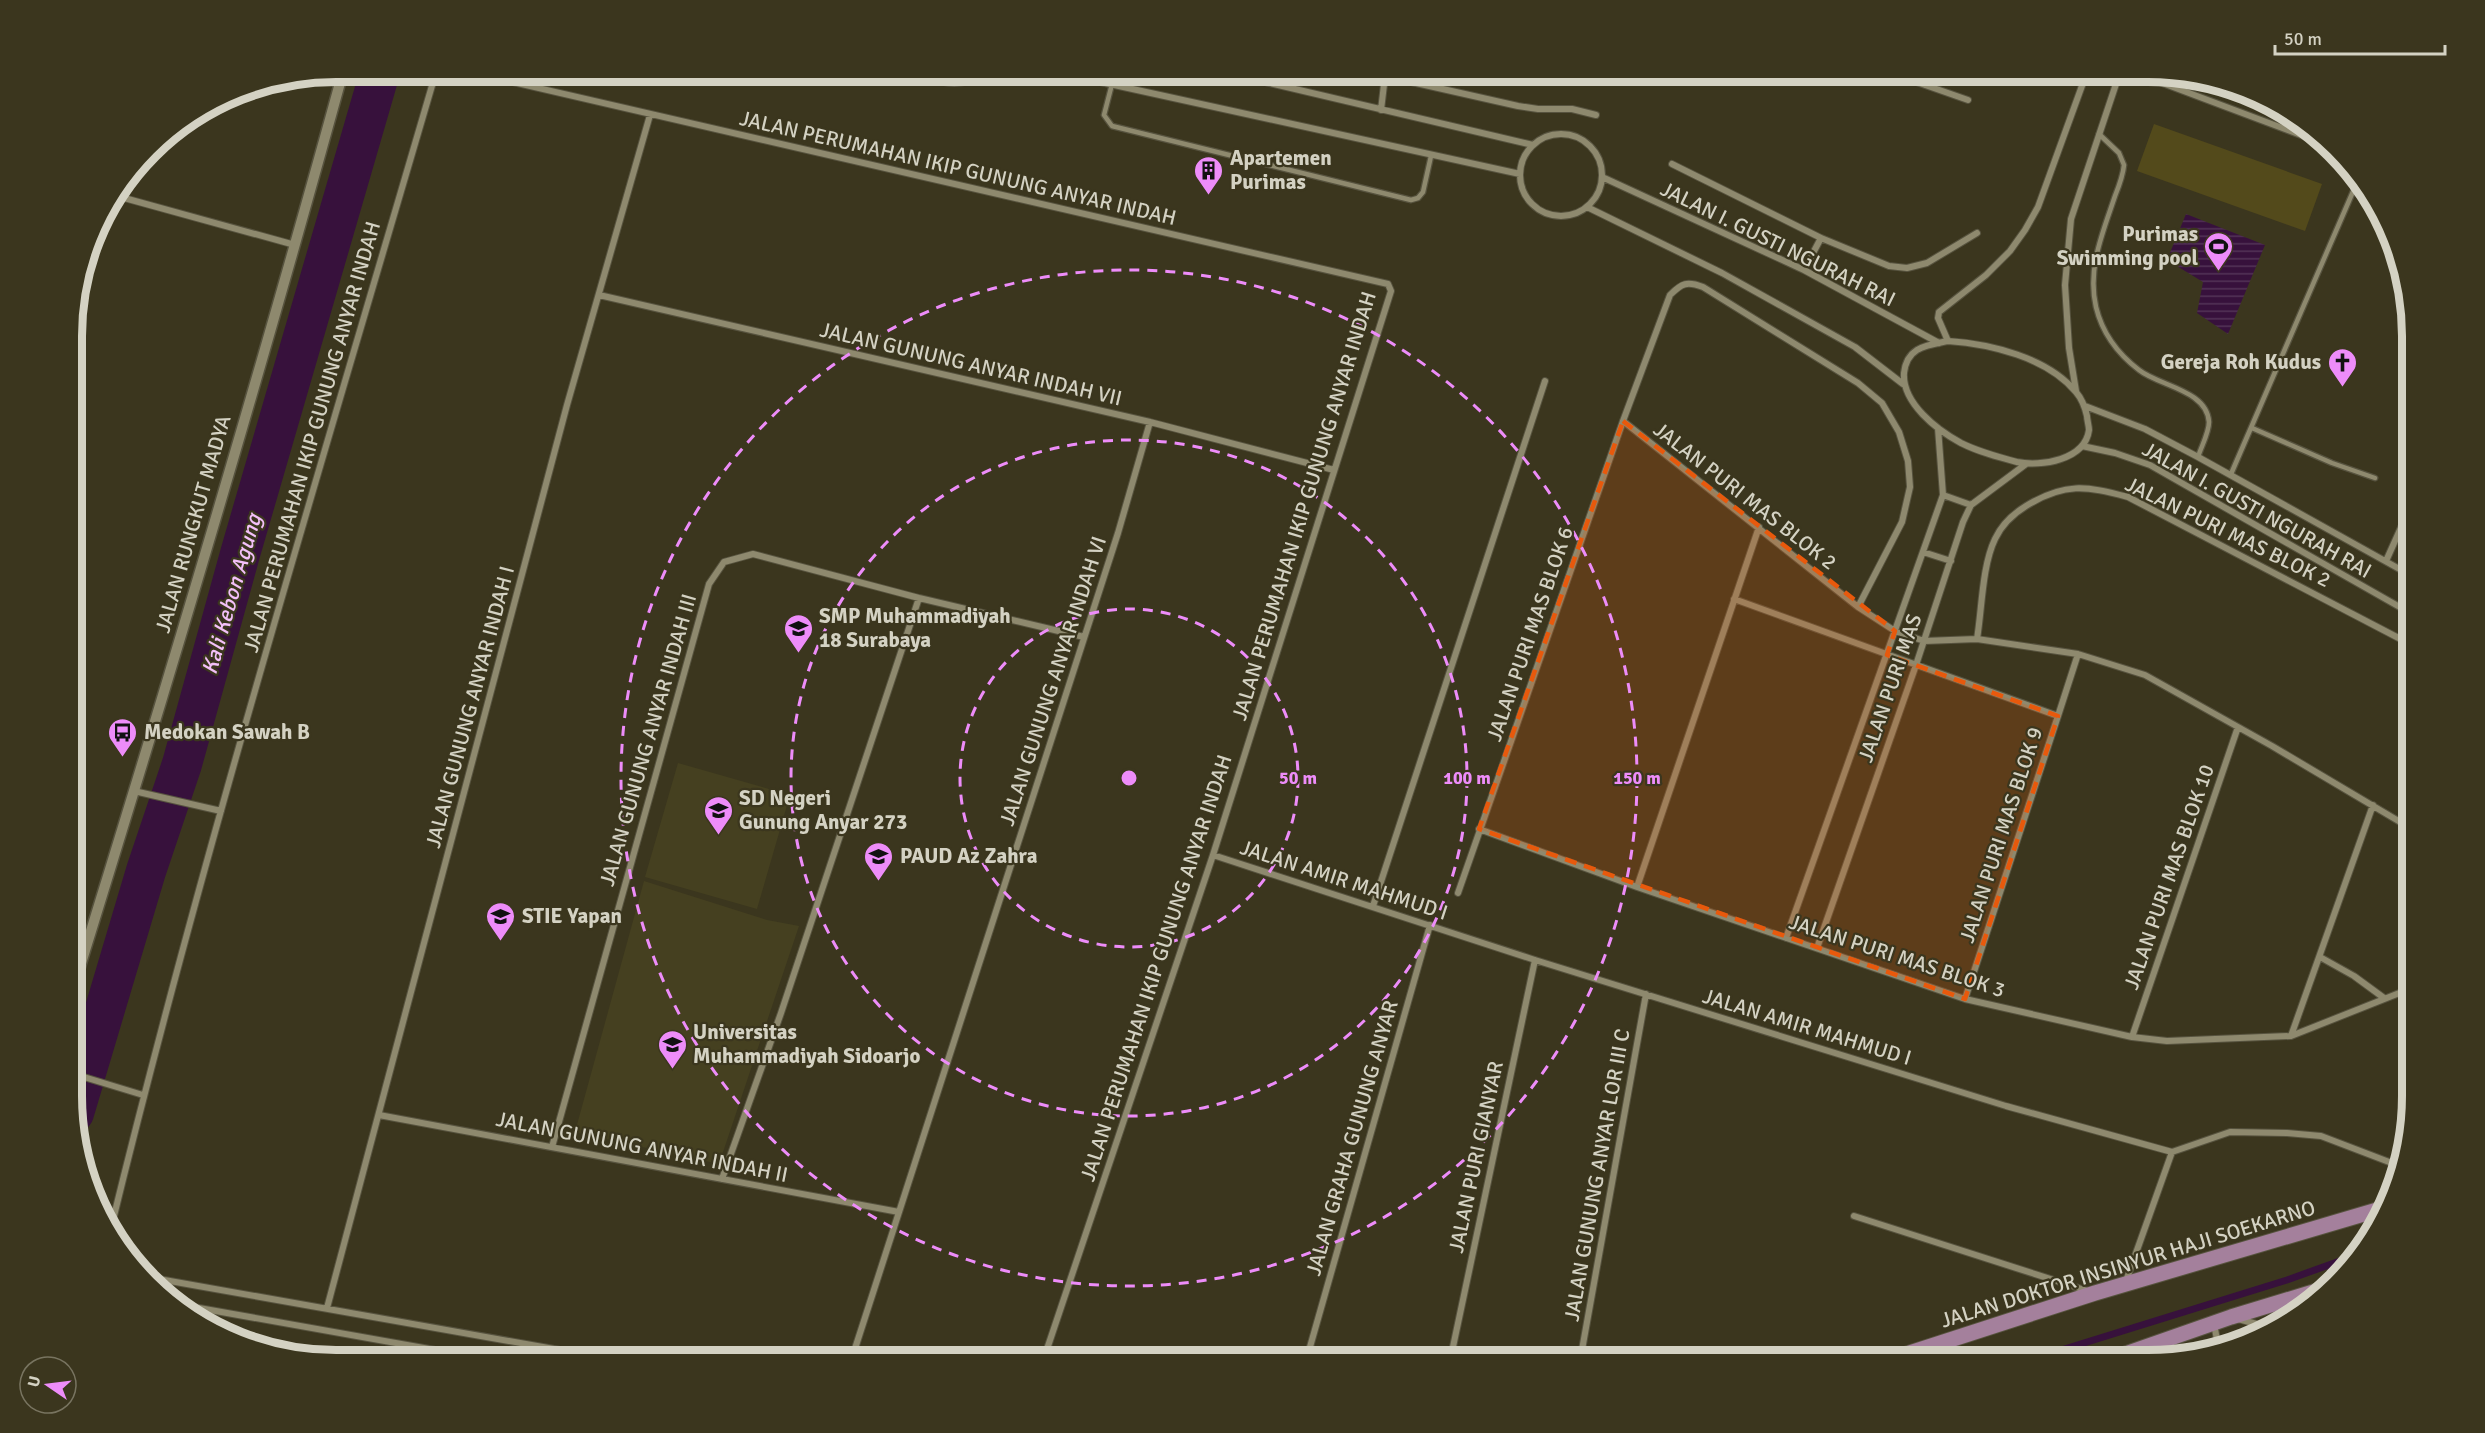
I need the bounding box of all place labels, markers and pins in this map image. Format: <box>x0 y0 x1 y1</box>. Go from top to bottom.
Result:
place label: Apartemen Purimas <box>1230 145 1332 195</box>
building icon: Apartemen Purimas <box>1193 154 1225 196</box>
place label: Purimas Swimming pool <box>2057 221 2198 271</box>
sports icon: Purimas Swimming pool <box>2203 230 2235 272</box>
church icon: Gereja Roh Kudus <box>2326 346 2358 388</box>
place label: Gereja Roh Kudus <box>2161 349 2321 375</box>
place label: SMP Muhammadiyah 18 Surabaya <box>819 603 1011 653</box>
school or university icon: SMP Muhammadiyah 18 Surabaya <box>782 612 814 654</box>
bus stop icon: Medokan Sawah B <box>107 716 139 758</box>
place label: Medokan Sawah B <box>144 719 310 745</box>
centre of rings <box>1119 768 1139 788</box>
place label: SD Negeri Gunung Anyar 273 <box>739 785 907 835</box>
school or university icon: SD Negeri Gunung Anyar 273 <box>702 794 734 836</box>
school or university icon: PAUD Az Zahra <box>863 840 895 882</box>
place label: PAUD Az Zahra <box>900 843 1038 869</box>
school or university icon: STIE Yapan <box>485 900 517 942</box>
place label: STIE Yapan <box>522 903 622 929</box>
place label: Universitas Muhammadiyah Sidoarjo <box>693 1019 920 1069</box>
school or university icon: Universitas Muhammadiyah Sidoarjo <box>656 1028 688 1070</box>

